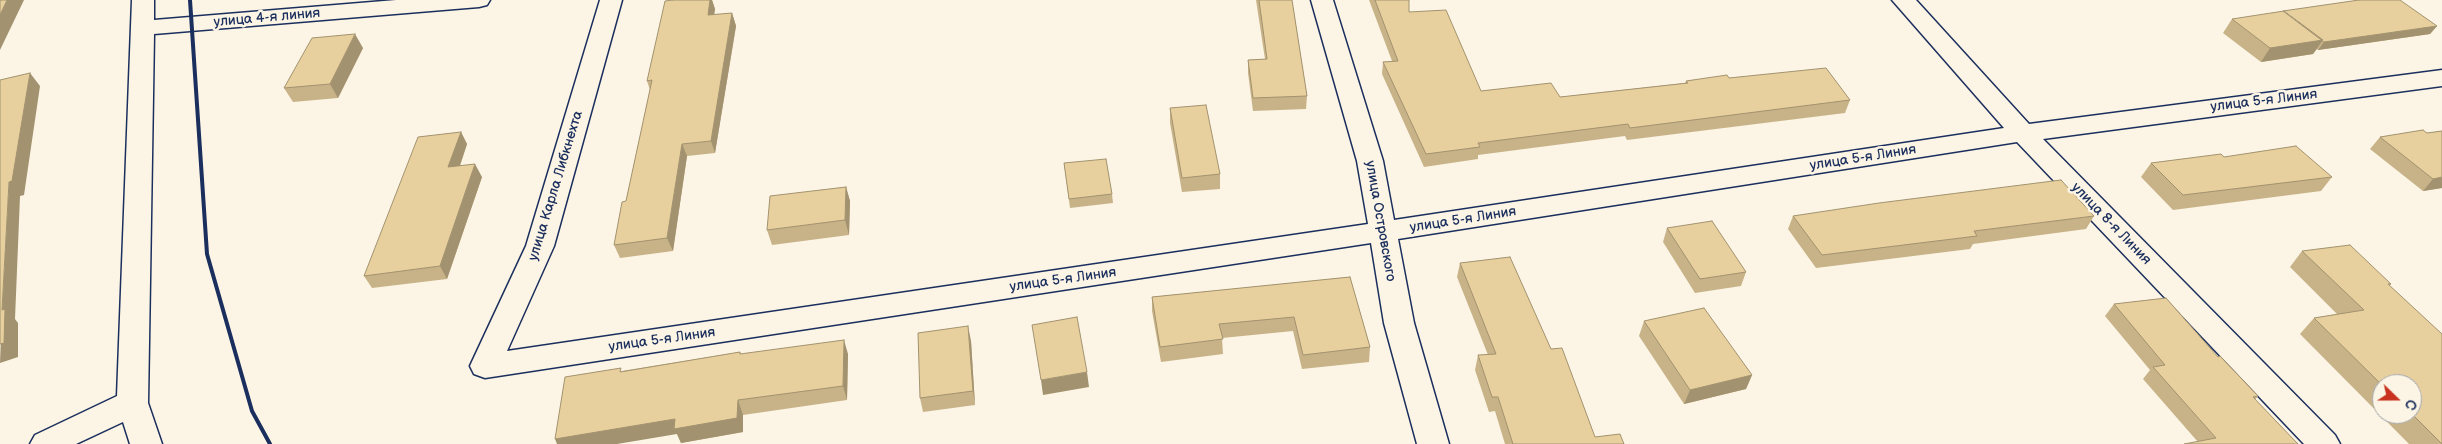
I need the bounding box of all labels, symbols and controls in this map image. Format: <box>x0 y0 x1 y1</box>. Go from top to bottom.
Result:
street label: улица 4-я линия <box>213 5 321 31</box>
street label: улица 5-я Линия <box>2210 86 2318 116</box>
street label: улица Карла Либкнехта <box>525 109 587 263</box>
street label: улица 5-я Линия <box>1809 141 1917 175</box>
street label: улица Островского <box>1361 159 1399 283</box>
street label: улица 8-я Линия <box>2068 179 2154 269</box>
street label: улица 5-я Линия <box>1409 203 1517 237</box>
street label: улица 5-я Линия <box>1009 264 1117 296</box>
street label: улица 5-я Линия <box>608 324 716 356</box>
north arrow <box>2372 374 2422 424</box>
text: С <box>2401 397 2420 412</box>

